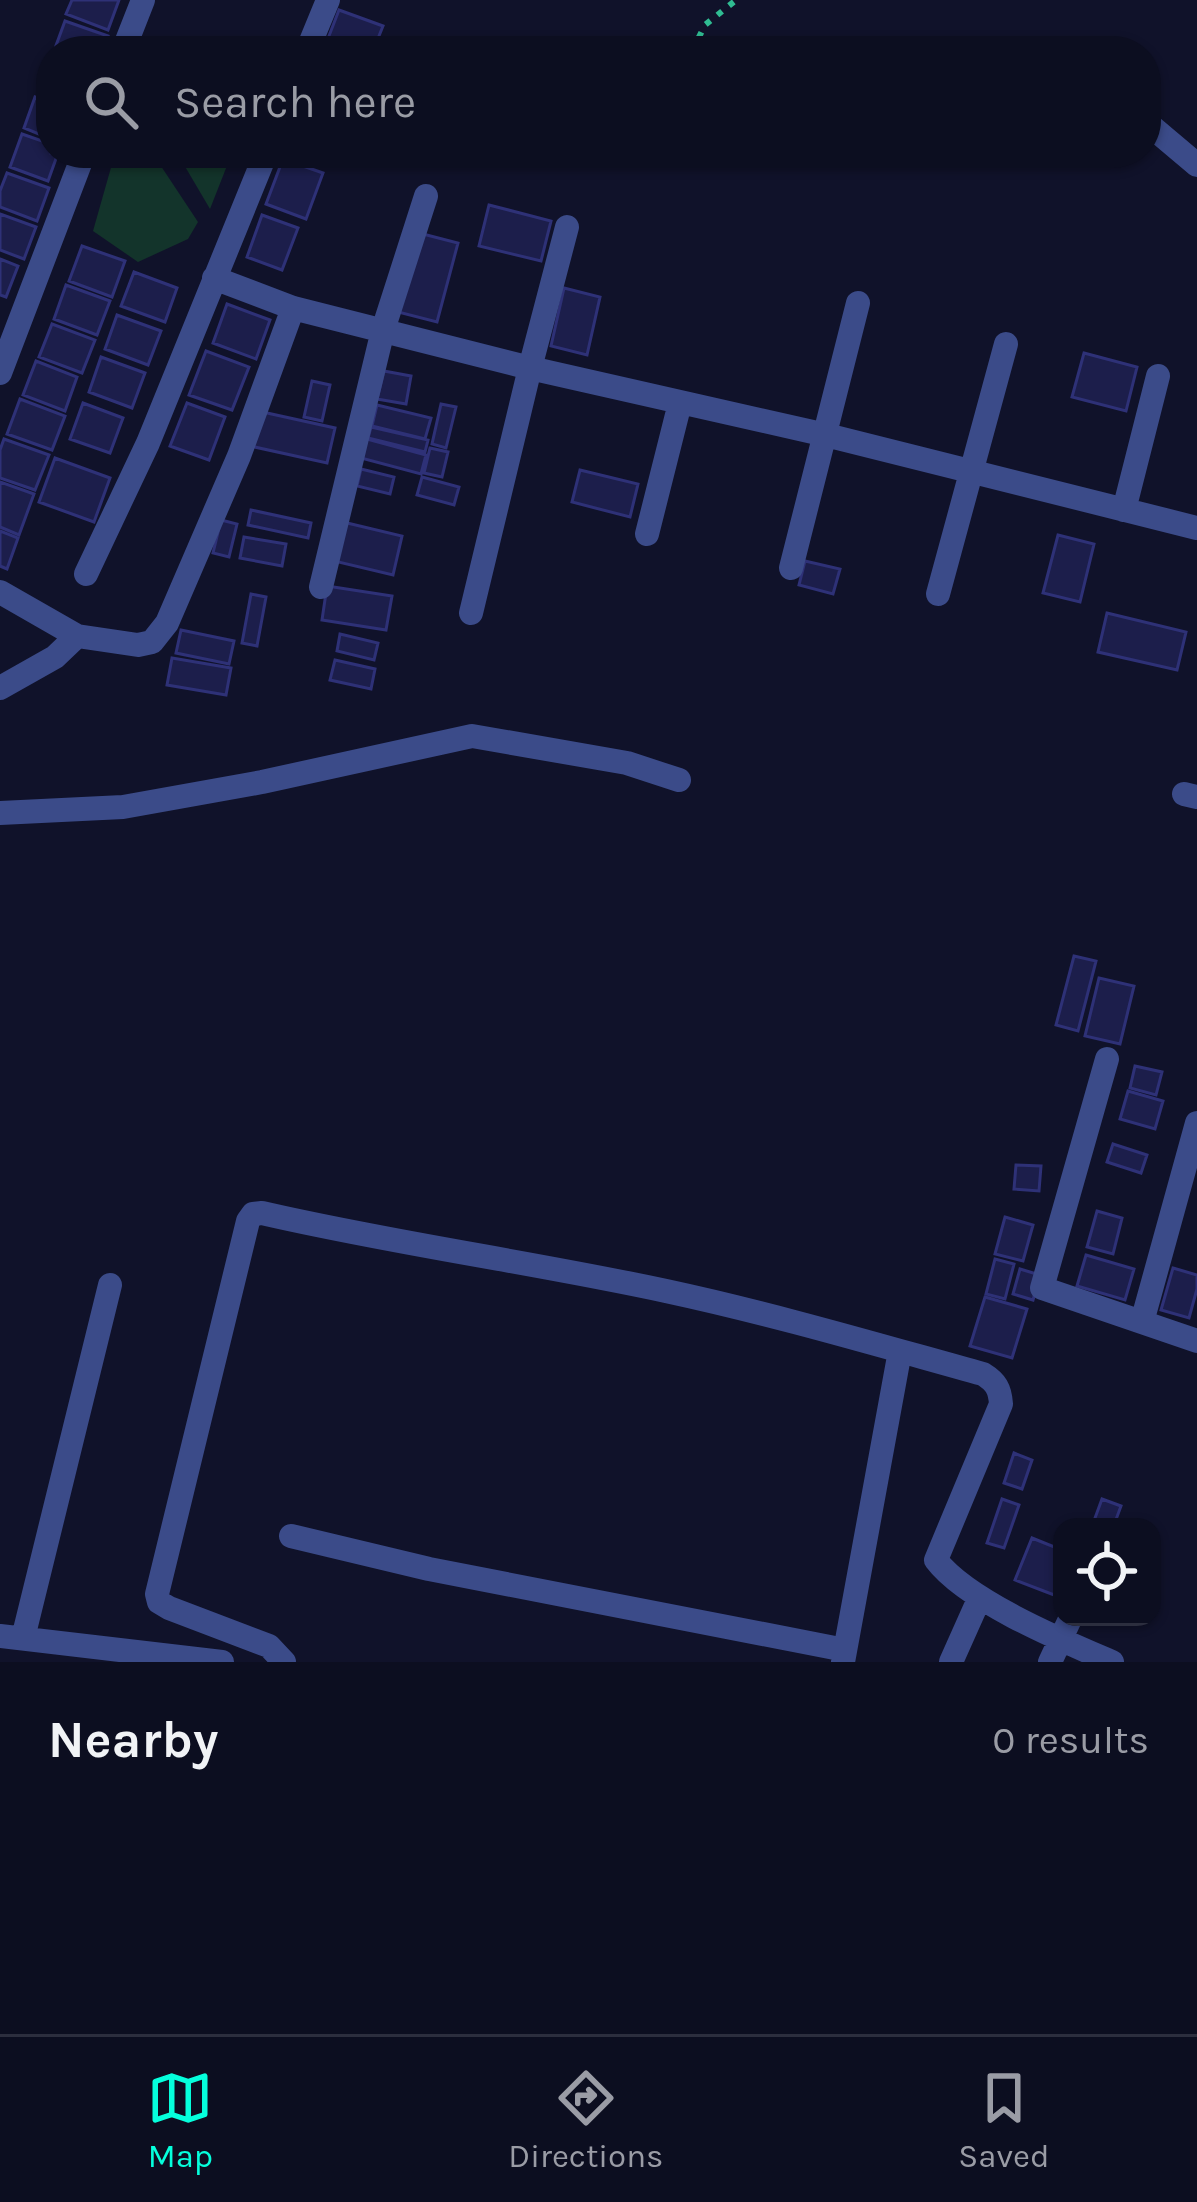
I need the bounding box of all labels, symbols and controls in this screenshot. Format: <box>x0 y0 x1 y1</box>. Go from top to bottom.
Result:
search box <box>36 36 1161 168</box>
icon: search <box>78 69 144 135</box>
text: Search here <box>174 76 416 128</box>
map controls <box>1053 1518 1161 1626</box>
button: locate <box>1053 1518 1161 1626</box>
text: Nearby <box>48 1710 218 1770</box>
text: 0 results <box>992 1717 1149 1763</box>
tab: Map <box>147 2065 213 2175</box>
tab: Directions <box>508 2065 663 2175</box>
tab: Saved <box>958 2065 1050 2175</box>

